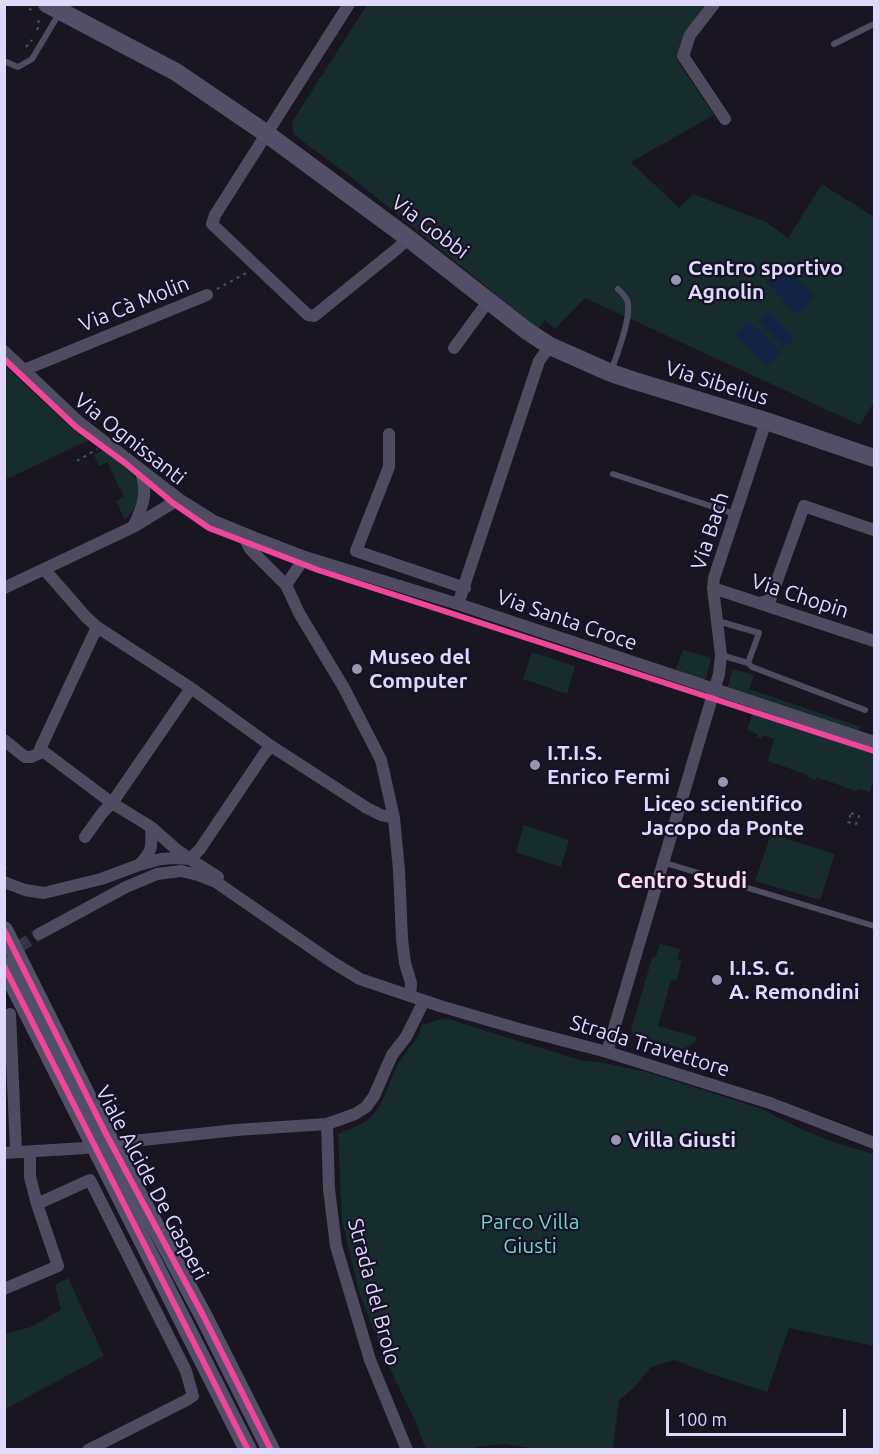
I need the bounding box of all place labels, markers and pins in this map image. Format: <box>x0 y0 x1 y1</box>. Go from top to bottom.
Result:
place label: Centro sportivo Agnolin <box>688 255 843 305</box>
marker: Centro sportivo Agnolin <box>669 273 683 287</box>
place label: Museo del Computer <box>369 644 471 694</box>
marker: Museo del Computer <box>350 662 364 676</box>
place label: I.T.I.S. Enrico Fermi <box>547 740 670 790</box>
marker: I.T.I.S. Enrico Fermi <box>528 758 542 772</box>
marker: Liceo scientifico Jacopo da Ponte <box>716 775 730 789</box>
place label: Liceo scientifico Jacopo da Ponte <box>642 791 804 841</box>
place label: I.I.S. G. A. Remondini <box>729 955 860 1005</box>
marker: I.I.S. G. A. Remondini <box>710 973 724 987</box>
place label: Villa Giusti <box>628 1127 736 1153</box>
marker: Villa Giusti <box>609 1133 623 1147</box>

